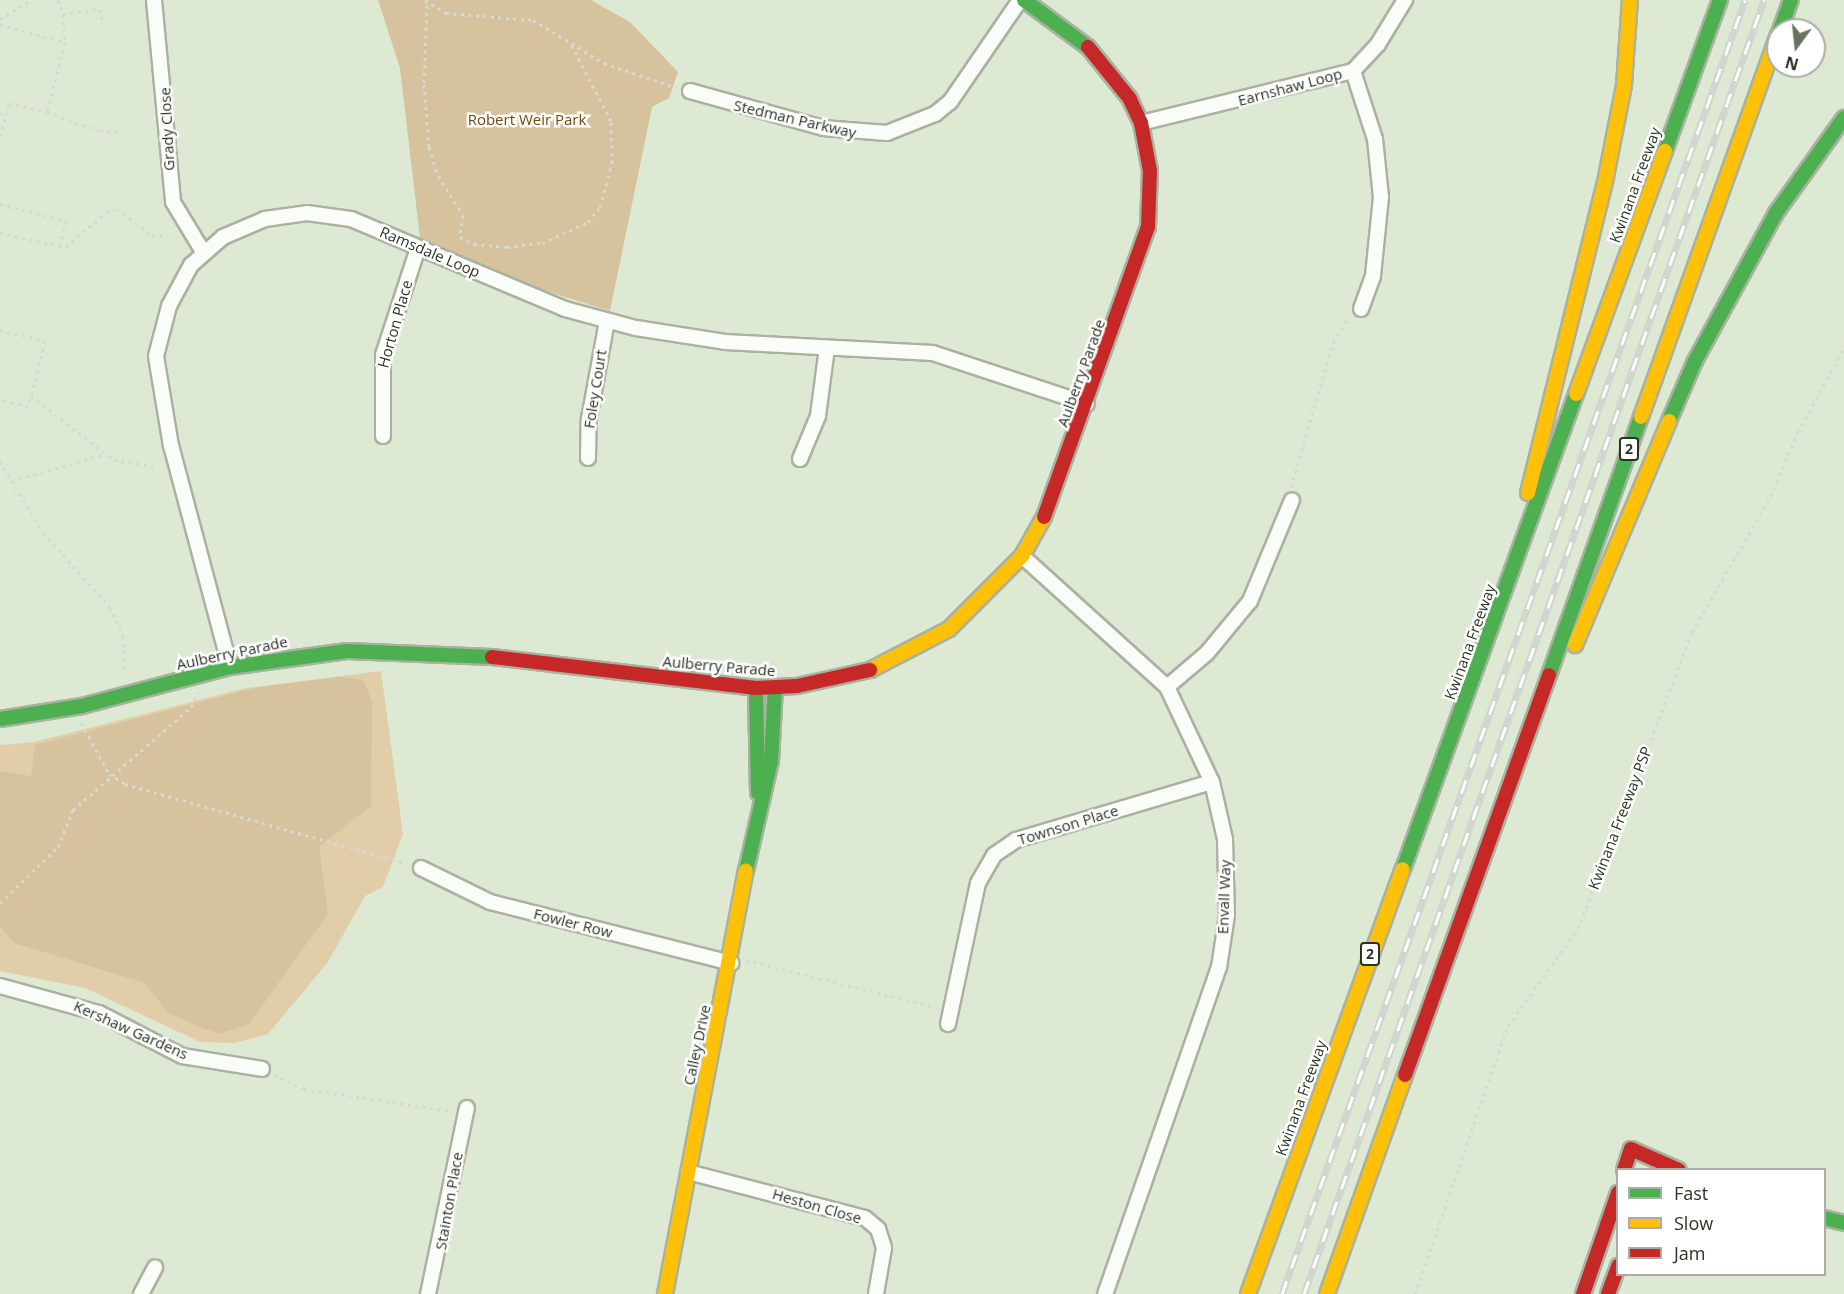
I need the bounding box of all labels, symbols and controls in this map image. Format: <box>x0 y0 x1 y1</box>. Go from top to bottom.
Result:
north arrow <box>1766 18 1826 78</box>
text: N <box>1783 51 1801 76</box>
street label: Earnshaw Loop <box>1236 64 1344 110</box>
street label: Grady Close <box>156 87 178 171</box>
street label: Stedman Parkway <box>732 96 858 142</box>
park label: Robert Weir Park <box>468 111 586 129</box>
street label: Kwinana Freeway <box>1606 125 1664 245</box>
street label: Ramsdale Loop <box>377 223 483 281</box>
street label: Horton Place <box>374 278 416 370</box>
street label: Aulberry Parade <box>1053 317 1109 429</box>
street label: Foley Court <box>580 348 610 430</box>
road number: 2 <box>1618 438 1640 460</box>
street label: Kwinana Freeway <box>1441 582 1499 702</box>
street label: Aulberry Parade <box>175 632 289 674</box>
street label: Aulberry Parade <box>662 652 776 680</box>
street label: Kwinana Freeway PSP <box>1584 744 1656 892</box>
street label: Townson Place <box>1016 801 1120 849</box>
street label: Envall Way <box>1214 859 1234 935</box>
street label: Fowler Row <box>532 905 614 941</box>
road number: 2 <box>1360 943 1380 965</box>
street label: Kershaw Gardens <box>71 997 191 1063</box>
street label: Calley Drive <box>680 1003 714 1087</box>
street label: Kwinana Freeway <box>1272 1038 1330 1158</box>
street label: Stainton Place <box>432 1151 466 1251</box>
legend <box>1616 1168 1826 1276</box>
text: Fast <box>1674 1181 1708 1205</box>
street label: Heston Close <box>770 1185 864 1227</box>
text: Slow <box>1674 1211 1713 1235</box>
text: Jam <box>1674 1241 1706 1265</box>

